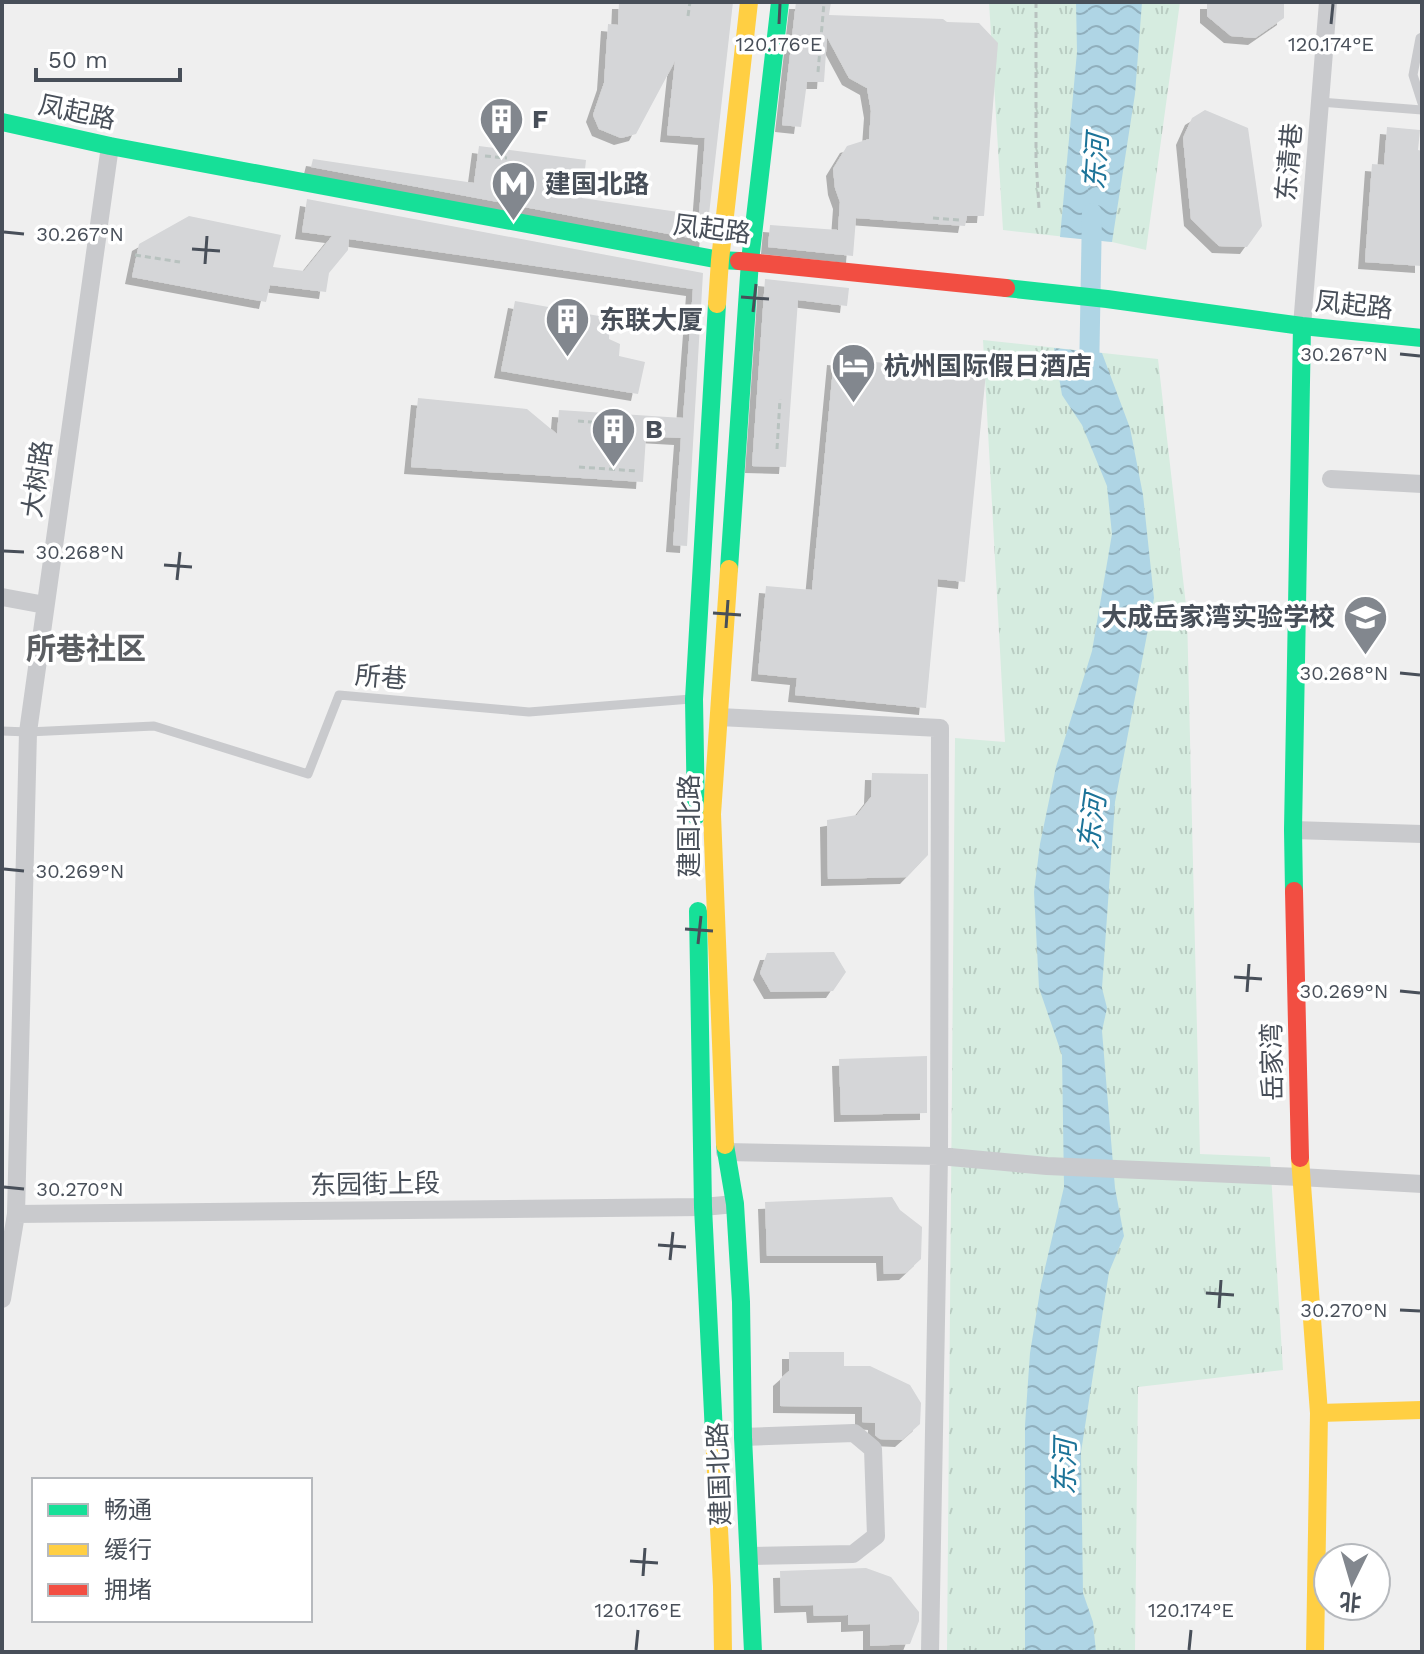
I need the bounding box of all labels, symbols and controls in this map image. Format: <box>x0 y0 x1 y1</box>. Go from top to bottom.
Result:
scale bar <box>36 32 180 82</box>
text: 120.176°E <box>735 32 823 56</box>
text: 120.174°E <box>1288 32 1374 56</box>
text: 50 m <box>48 46 108 74</box>
street label: 凤起路 <box>36 89 118 135</box>
building icon: F <box>477 95 525 158</box>
place label: F <box>532 104 548 134</box>
street label: 东清巷 <box>1271 122 1307 202</box>
water label: 东河 <box>1078 128 1115 191</box>
metro station icon: 建国北路 <box>490 160 538 223</box>
place label: 建国北路 <box>545 169 649 199</box>
street label: 凤起路 <box>671 209 753 249</box>
text: 30.267°N <box>36 222 124 246</box>
street label: 凤起路 <box>1314 286 1394 324</box>
building icon: 东联大厦 <box>544 296 592 359</box>
place label: 东联大厦 <box>599 305 703 335</box>
hotel icon: 杭州国际假日酒店 <box>829 342 877 405</box>
text: 30.267°N <box>1300 342 1388 366</box>
place label: 杭州国际假日酒店 <box>884 351 1092 381</box>
building icon: B <box>590 405 638 468</box>
place label: B <box>645 414 663 444</box>
street label: 大树路 <box>17 438 57 520</box>
text: 30.268°N <box>36 540 124 564</box>
school or university icon: 大成岳家湾实验学校 <box>1342 593 1390 656</box>
place label: 大成岳家湾实验学校 <box>1101 602 1335 632</box>
district label: 所巷社区 <box>26 631 146 666</box>
street label: 所巷 <box>354 660 408 694</box>
text: 30.268°N <box>1300 661 1388 685</box>
street label: 建国北路 <box>674 774 704 878</box>
water label: 东河 <box>1072 787 1113 852</box>
text: 30.269°N <box>36 859 124 883</box>
text: 30.269°N <box>1300 979 1388 1003</box>
street label: 岳家湾 <box>1256 1023 1288 1101</box>
street label: 东园街上段 <box>310 1168 440 1200</box>
text: 30.270°N <box>36 1177 124 1201</box>
text: 30.270°N <box>1300 1298 1388 1322</box>
street label: 建国北路 <box>702 1422 736 1526</box>
water label: 东河 <box>1048 1434 1082 1495</box>
legend <box>32 1478 312 1622</box>
text: 畅通 <box>104 1496 152 1524</box>
text: 缓行 <box>104 1536 152 1564</box>
north arrow <box>1312 1542 1392 1622</box>
text: 拥堵 <box>104 1576 152 1604</box>
text: 北 <box>1338 1588 1362 1615</box>
text: 120.176°E <box>594 1598 682 1622</box>
text: 120.174°E <box>1148 1598 1234 1622</box>

